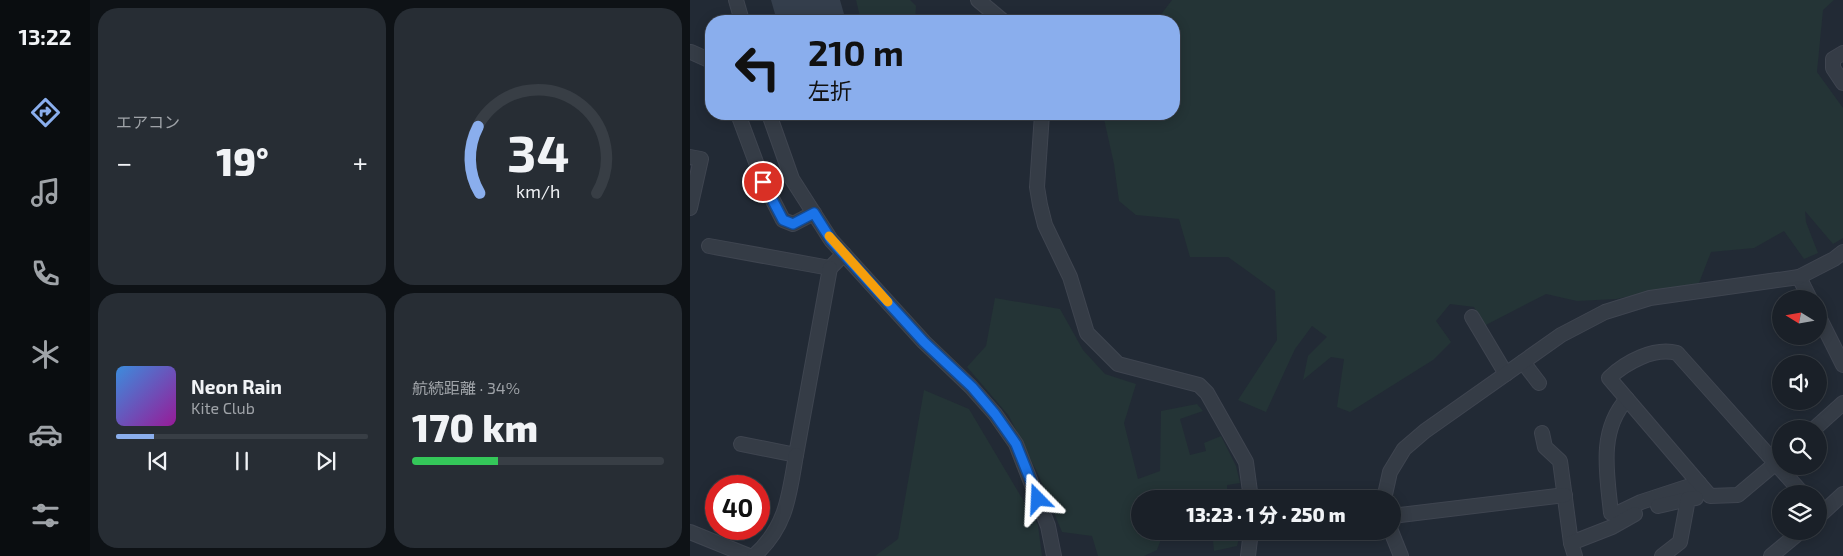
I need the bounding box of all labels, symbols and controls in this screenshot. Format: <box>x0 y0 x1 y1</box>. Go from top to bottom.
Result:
text: 13:22 <box>18 23 72 49</box>
text: 210 m <box>808 31 904 73</box>
icon: left <box>725 35 790 100</box>
text: 左折 <box>808 77 852 103</box>
icon: directions <box>28 95 63 130</box>
text: エアコン <box>116 112 180 131</box>
text: 34 <box>507 120 569 182</box>
text: 19° <box>216 138 269 184</box>
text: − <box>116 145 132 179</box>
text: + <box>353 145 368 179</box>
pin <box>742 161 784 203</box>
icon: arrive <box>749 168 777 196</box>
icon: music <box>28 175 63 210</box>
text: km/h <box>516 180 560 202</box>
icon: phone <box>28 256 63 291</box>
north arrow <box>1772 290 1828 345</box>
map controls <box>1772 290 1827 540</box>
icon: climate <box>28 337 63 372</box>
button: sound <box>1772 355 1827 410</box>
text: Neon Rain <box>191 375 282 398</box>
text: 航続距離 · 34% <box>412 378 520 397</box>
text: Kite Club <box>191 398 255 417</box>
text: 170 km <box>412 404 538 450</box>
icon: car <box>28 417 63 452</box>
button: search <box>1772 420 1827 475</box>
icon: previous <box>144 447 172 475</box>
icon: pause <box>228 447 256 475</box>
icon: next <box>312 447 340 475</box>
position arrow <box>1011 472 1063 524</box>
speed limit sign: 40 <box>705 475 770 540</box>
button: layers <box>1772 485 1827 540</box>
icon: filters <box>28 498 63 533</box>
text: 13:23 · 1 分 · 250 m <box>1186 503 1346 526</box>

